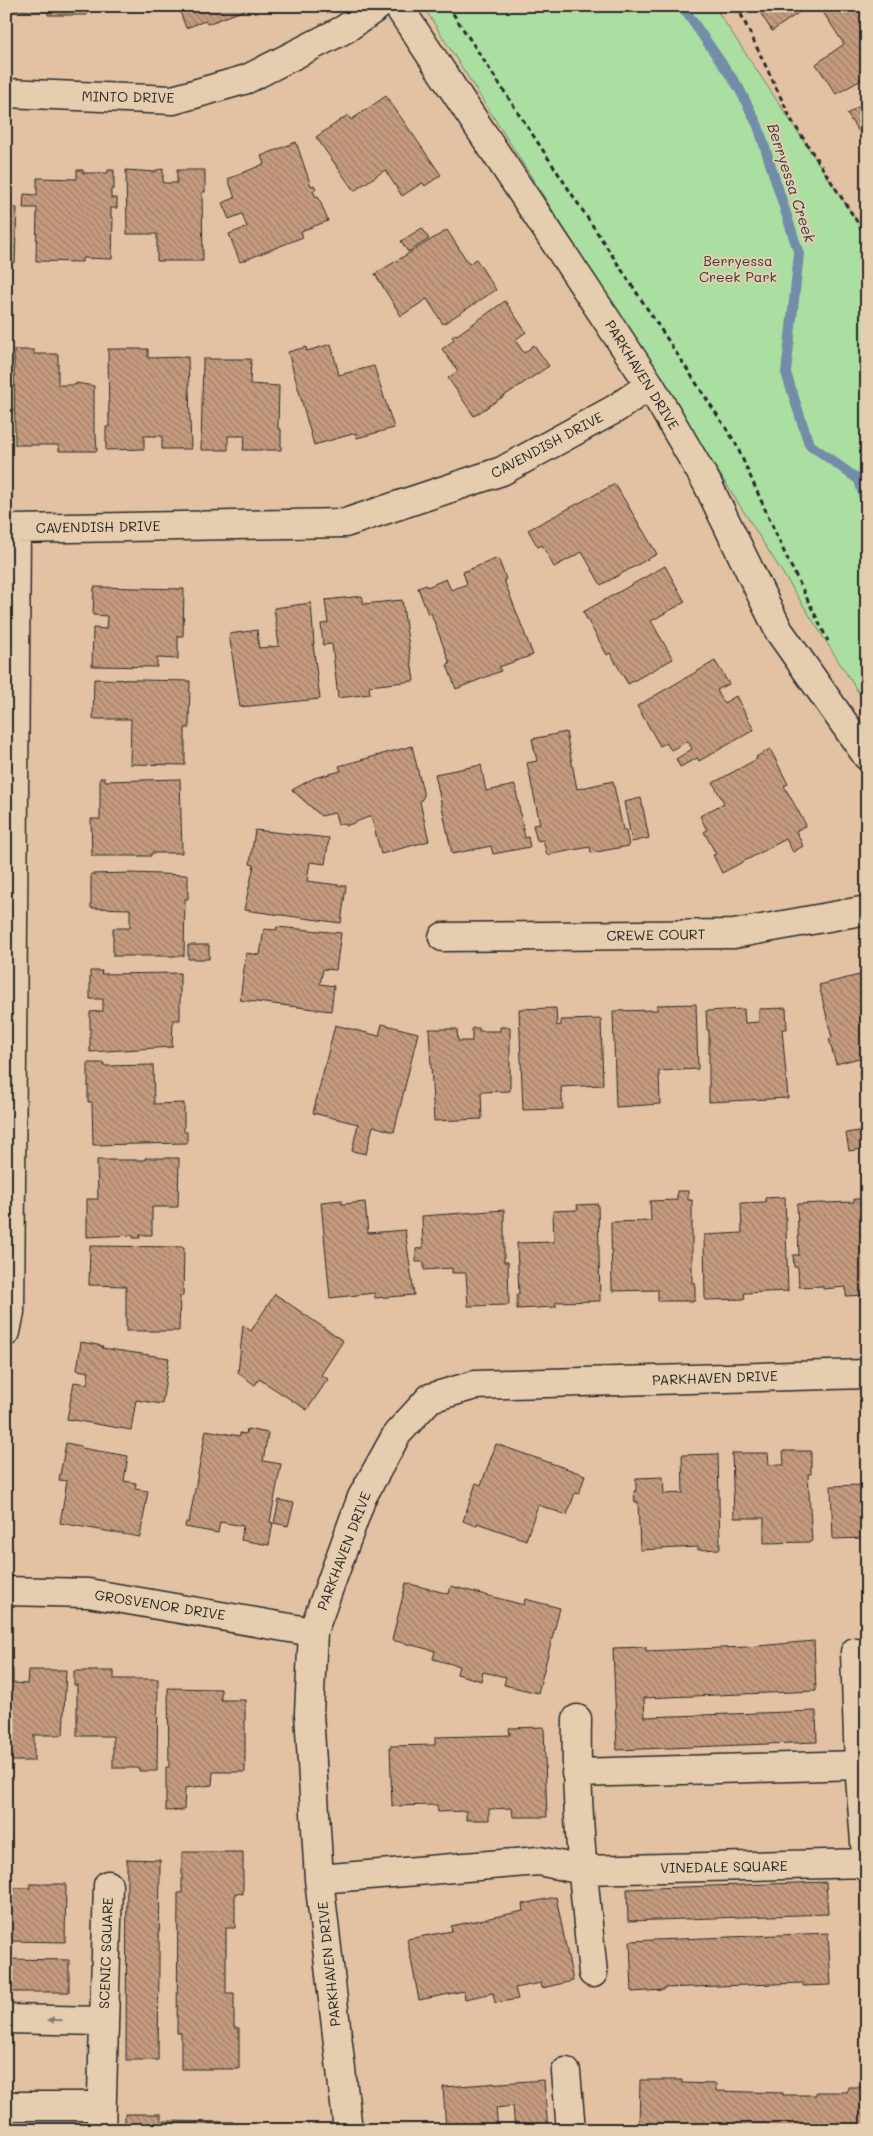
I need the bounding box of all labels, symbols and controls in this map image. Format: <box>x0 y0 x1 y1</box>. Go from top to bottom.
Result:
street label: MINTO DRIVE <box>81 86 175 107</box>
water label: Berryessa Creek <box>763 121 821 246</box>
park label: Berryessa Creek Park <box>699 251 777 286</box>
street label: PARKHAVEN DRIVE <box>601 316 684 433</box>
street label: CAVENDISH DRIVE <box>487 407 606 482</box>
street label: CAVENDISH DRIVE <box>35 516 161 537</box>
street label: CREWE COURT <box>606 924 706 945</box>
street label: PARKHAVEN DRIVE <box>652 1366 778 1389</box>
street label: PARKHAVEN DRIVE <box>312 1489 375 1613</box>
street label: GROSVENOR DRIVE <box>93 1585 227 1624</box>
street label: VINEDALE SQUARE <box>660 1856 788 1877</box>
street label: SCENIC SQUARE <box>94 1897 117 2009</box>
street label: PARKHAVEN DRIVE <box>312 1901 345 2028</box>
one-way arrow <box>46 2016 62 2024</box>

